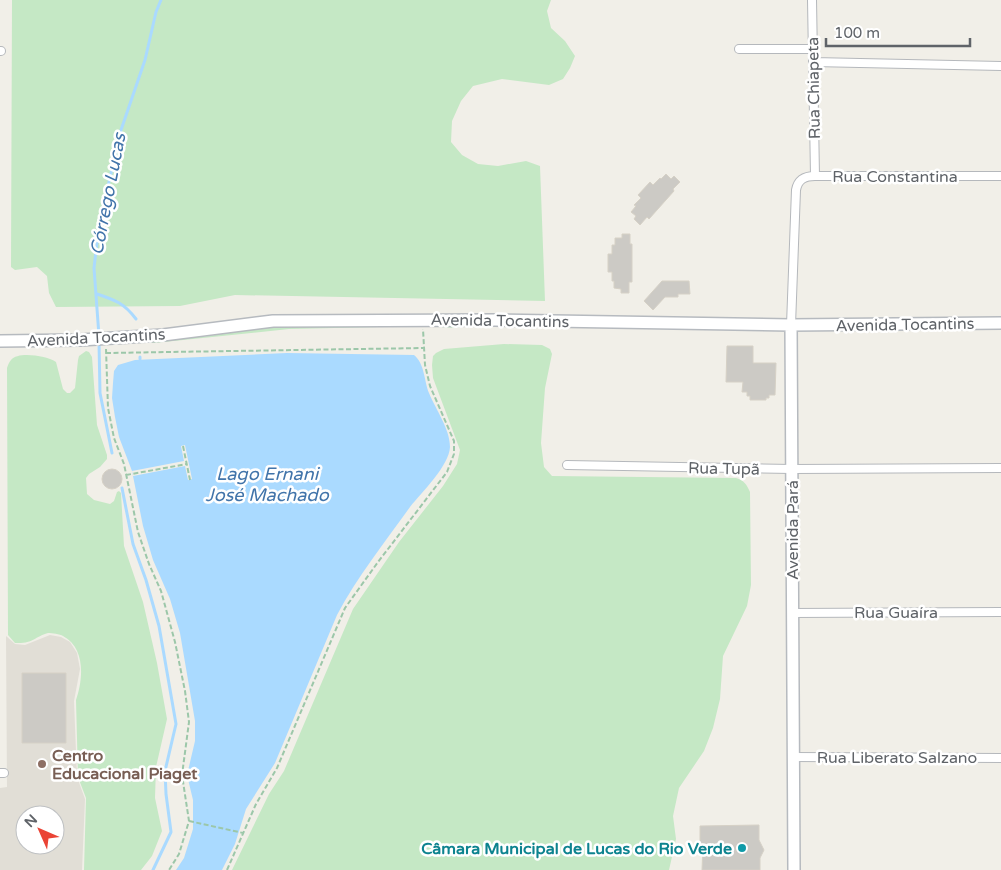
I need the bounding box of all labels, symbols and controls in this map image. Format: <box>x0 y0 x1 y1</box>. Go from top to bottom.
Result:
scale bar <box>826 15 970 47</box>
text: 100 m <box>834 24 880 42</box>
street label: Rua Chiapeta <box>803 37 825 139</box>
water label: Córrego Lucas <box>85 130 131 257</box>
street label: Rua Constantina <box>832 167 958 187</box>
street label: Avenida Tocantins <box>430 310 570 332</box>
street label: Avenida Tocantins <box>835 314 975 336</box>
street label: Avenida Tocantins <box>26 324 166 352</box>
street label: Rua Tupã <box>688 458 760 480</box>
water label: Lago Ernani José Machado <box>205 463 330 506</box>
street label: Avenida Pará <box>783 480 803 580</box>
street label: Rua Guaíra <box>854 603 938 623</box>
place label: Centro Educacional Piaget <box>52 746 198 784</box>
street label: Rua Liberato Salzano <box>817 748 977 768</box>
marker: Centro Educacional Piaget <box>36 758 48 770</box>
north arrow <box>15 805 65 855</box>
text: N <box>21 811 41 831</box>
place label: Câmara Municipal de Lucas do Rio Verde <box>421 839 732 859</box>
marker: Câmara Municipal de Lucas do Rio Verde <box>736 842 748 854</box>

